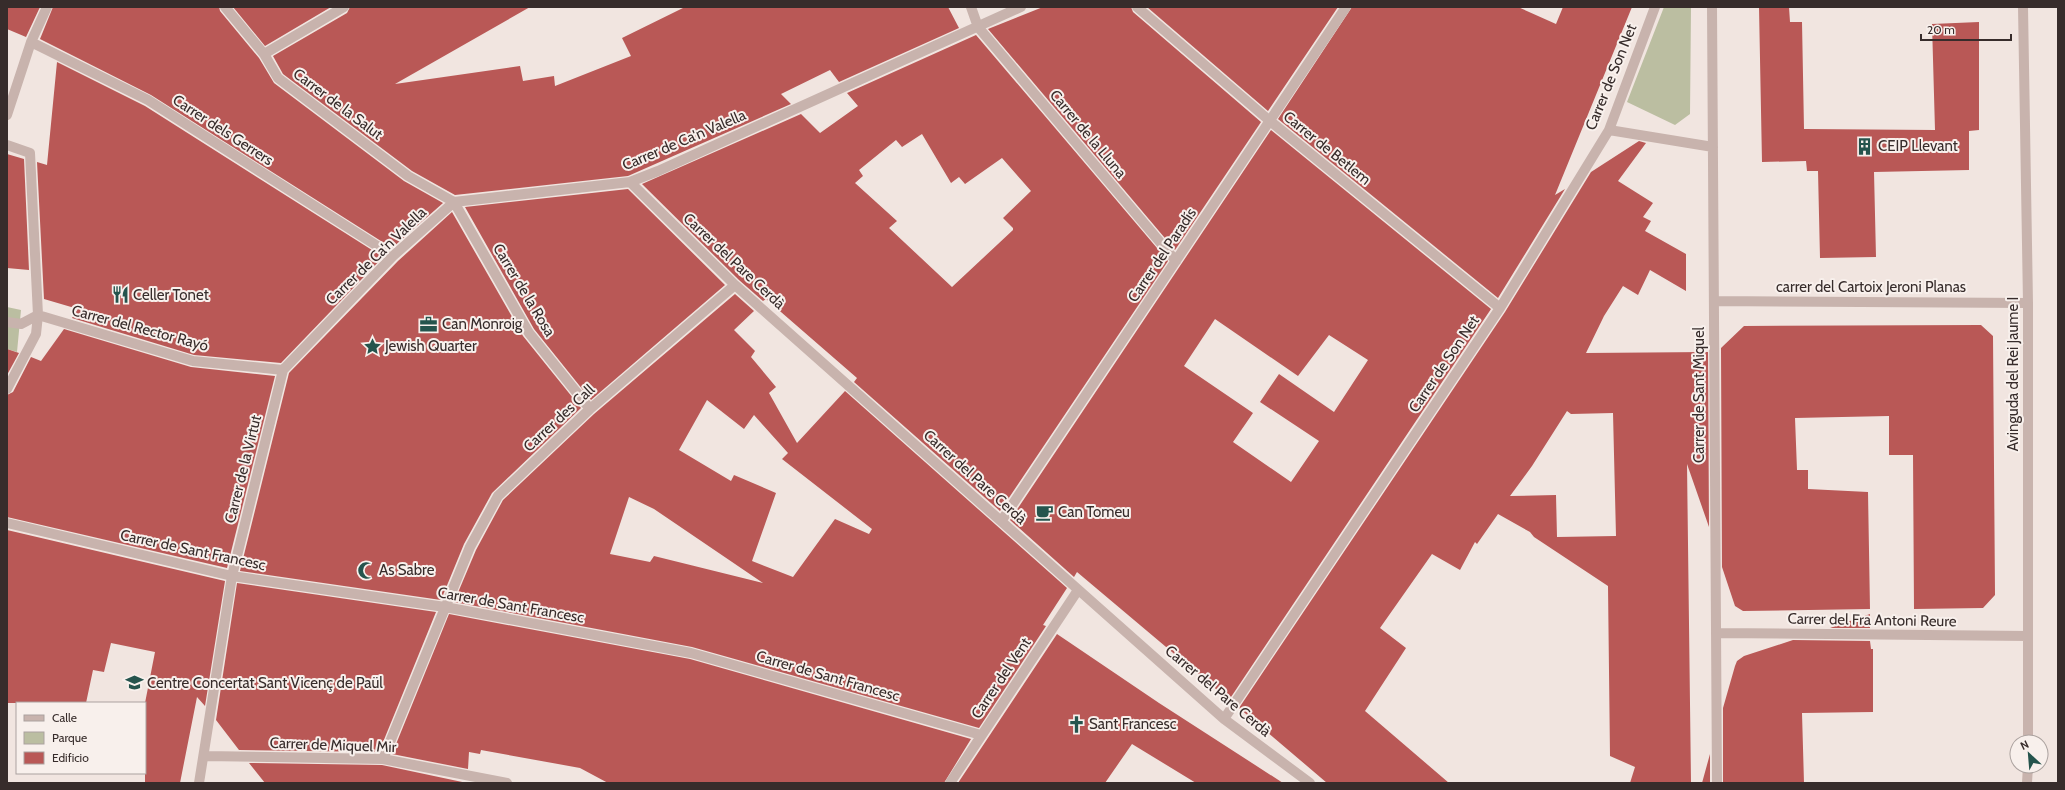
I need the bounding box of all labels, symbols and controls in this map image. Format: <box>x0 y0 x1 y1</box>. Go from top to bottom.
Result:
scale bar <box>1921 16 2011 42</box>
street label: Carrer de Son Net <box>1582 21 1640 133</box>
text: 20 m <box>1927 22 1955 37</box>
street label: Carrer de la Salut <box>290 64 386 144</box>
street label: Carrer de la Lluna <box>1046 86 1131 182</box>
street label: Carrer dels Gerrers <box>169 91 277 169</box>
street label: Carrer de Ca'n Valella <box>619 106 749 174</box>
street label: Carrer de Betlem <box>1280 107 1374 189</box>
building icon: CEIP Llevant <box>1855 136 1875 156</box>
place label: CEIP Llevant <box>1878 137 1958 155</box>
street label: Carrer de Ca'n Valella <box>322 203 430 309</box>
street label: Carrer del Paradís <box>1124 205 1200 305</box>
street label: Carrer del Pare Cerdà <box>679 209 789 313</box>
street label: Carrer de la Rosa <box>489 240 559 341</box>
street label: carrer del Cartoix Jeroni Planas <box>1776 278 1966 296</box>
restaurant icon: Celler Tonet <box>110 285 130 305</box>
place label: Celler Tonet <box>133 286 209 304</box>
street label: Avinguda del Rei Jaume I <box>2004 297 2022 451</box>
street label: Carrer del Rector Rayó <box>70 301 210 355</box>
street label: Carrer de Son Net <box>1405 312 1483 416</box>
office icon: Can Monroig <box>419 314 439 334</box>
place label: Can Monroig <box>442 315 523 333</box>
street label: Carrer de Sant Miquel <box>1690 326 1708 463</box>
place icon: Jewish Quarter <box>362 336 382 356</box>
place label: Jewish Quarter <box>384 337 477 355</box>
street label: Carrer des Call <box>520 380 599 455</box>
street label: Carrer de la Virtut <box>221 413 265 525</box>
street label: Carrer del Pare Cerdà <box>920 426 1031 529</box>
cafe icon: Can Tomeu <box>1035 502 1055 522</box>
place label: Can Tomeu <box>1058 503 1130 521</box>
street label: Carrer de Sant Francesc <box>119 526 268 574</box>
mosque icon: As Sabre <box>356 560 376 580</box>
place label: As Sabre <box>379 561 435 579</box>
street label: Carrer de Sant Francesc <box>436 583 586 627</box>
street label: Carrer del Fra Antoni Reure <box>1787 610 1957 630</box>
street label: Carrer del Vent <box>967 634 1035 722</box>
street label: Carrer del Pare Cerdà <box>1162 642 1275 741</box>
street label: Carrer de Sant Francesc <box>754 647 902 705</box>
school or university icon: Centre Concertat Sant Vicenç de Paül <box>124 673 144 693</box>
place label: Centre Concertat Sant Vicenç de Paül <box>147 674 383 692</box>
legend <box>16 702 146 774</box>
text: Calle <box>52 710 77 725</box>
church icon: Sant Francesc <box>1066 714 1086 734</box>
place label: Sant Francesc <box>1089 715 1177 733</box>
text: Parque <box>52 730 87 745</box>
street label: Carrer de Miquel Mir <box>269 734 397 756</box>
north arrow <box>2009 734 2049 774</box>
text: N <box>2018 737 2031 753</box>
text: Edificio <box>52 750 89 765</box>

